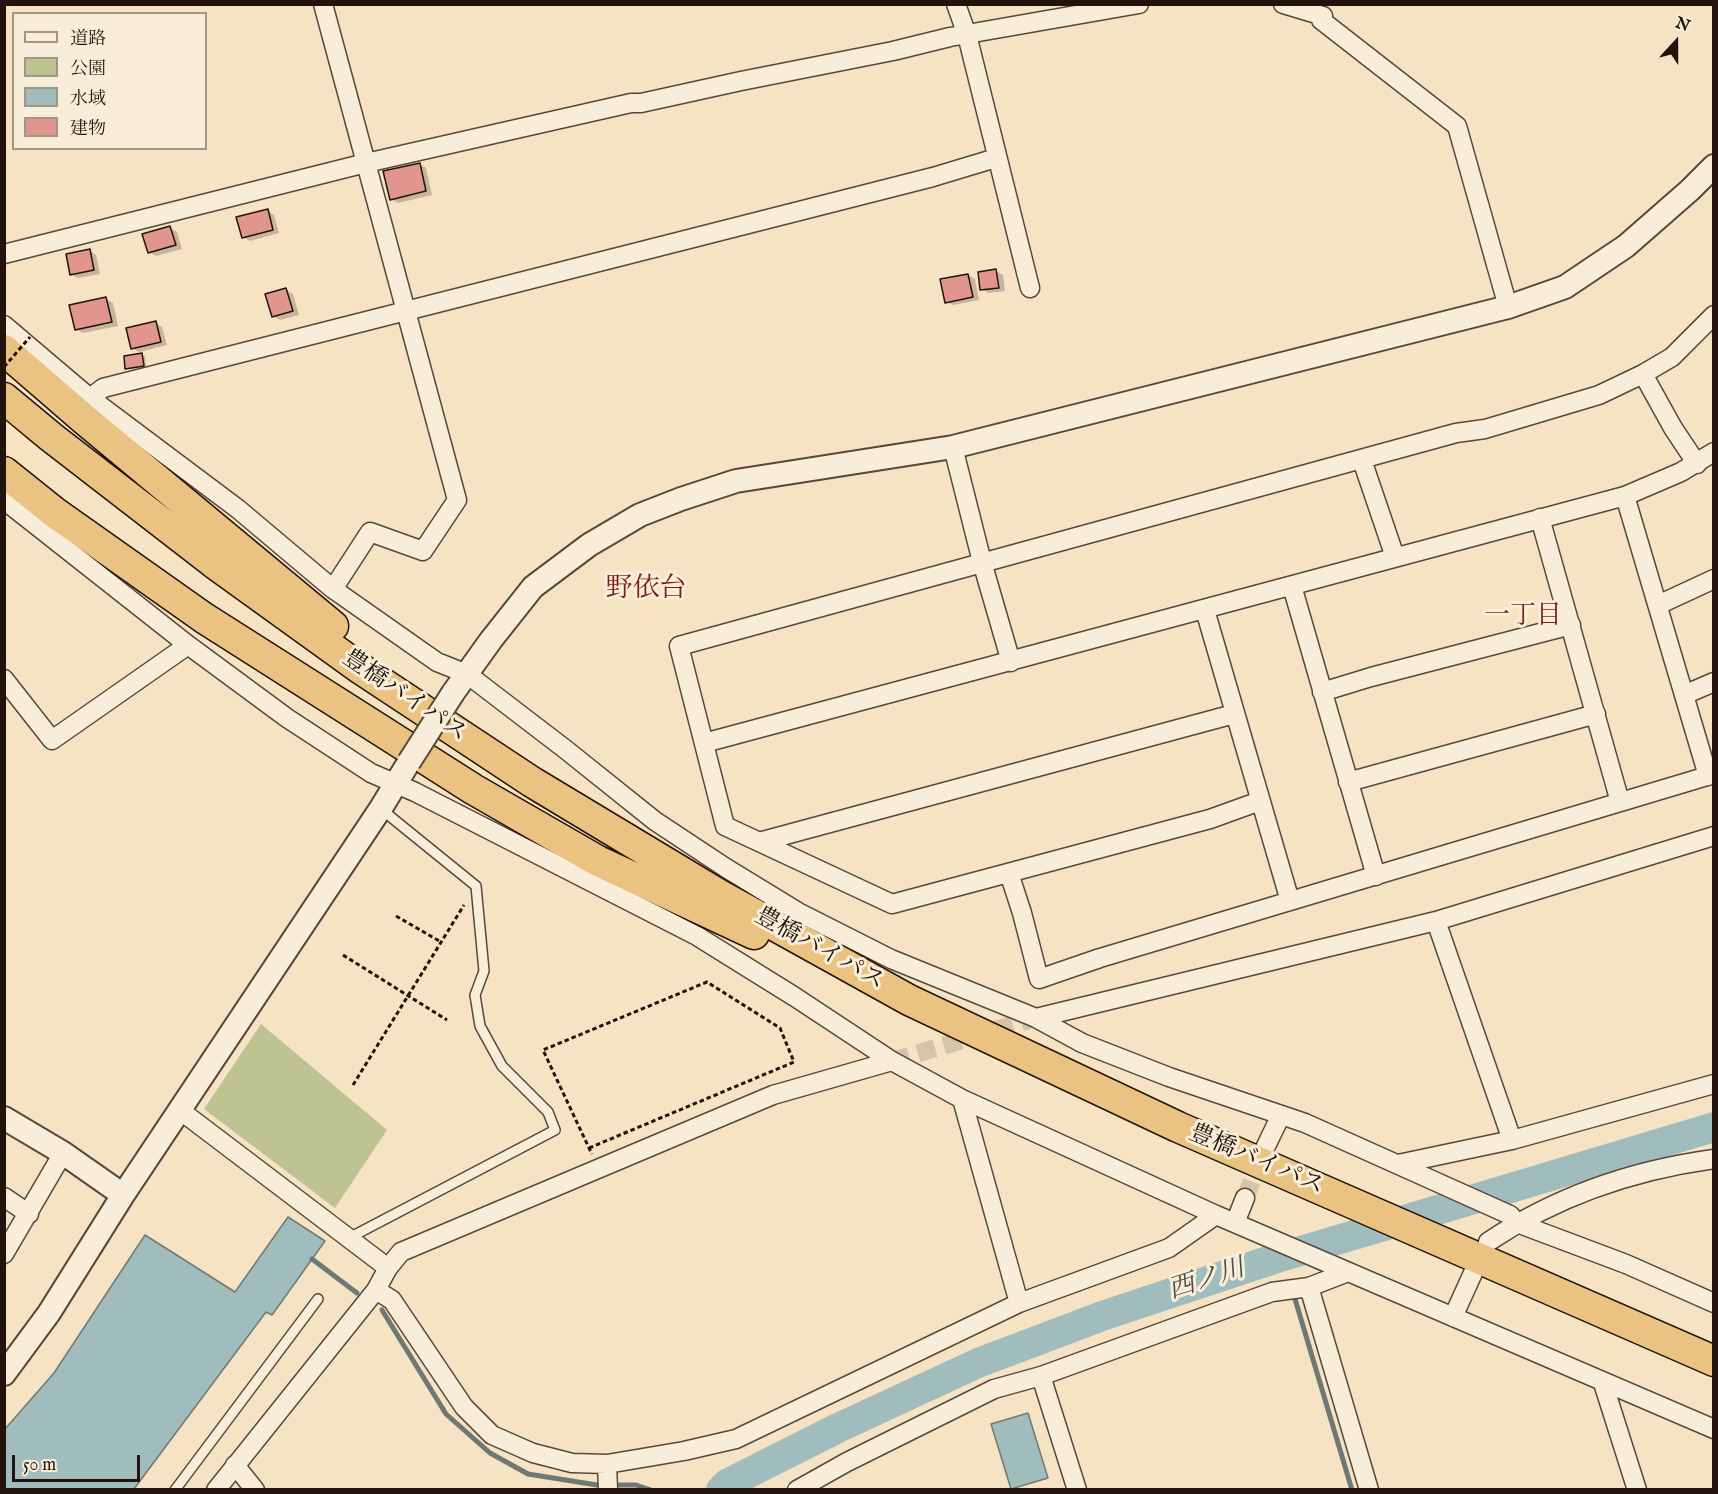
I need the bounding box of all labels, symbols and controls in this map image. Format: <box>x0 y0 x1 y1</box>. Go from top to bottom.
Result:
legend <box>12 12 207 150</box>
north arrow <box>1646 12 1706 72</box>
text: N <box>1672 13 1692 37</box>
text: 道路 <box>70 28 106 51</box>
text: 公園 <box>70 58 106 81</box>
text: 水域 <box>70 88 106 111</box>
text: 建物 <box>70 118 106 141</box>
district label: 野依台 <box>606 574 686 606</box>
district label: 一丁目 <box>1484 602 1562 634</box>
street label: 豊橋バイパス <box>336 645 472 749</box>
street label: 豊橋バイパス <box>749 902 889 998</box>
street label: 豊橋バイパス <box>1184 1120 1328 1202</box>
water label: 西ノ川 <box>1165 1254 1249 1308</box>
scale bar <box>15 1443 142 1481</box>
text: 50 m <box>23 1454 56 1477</box>

